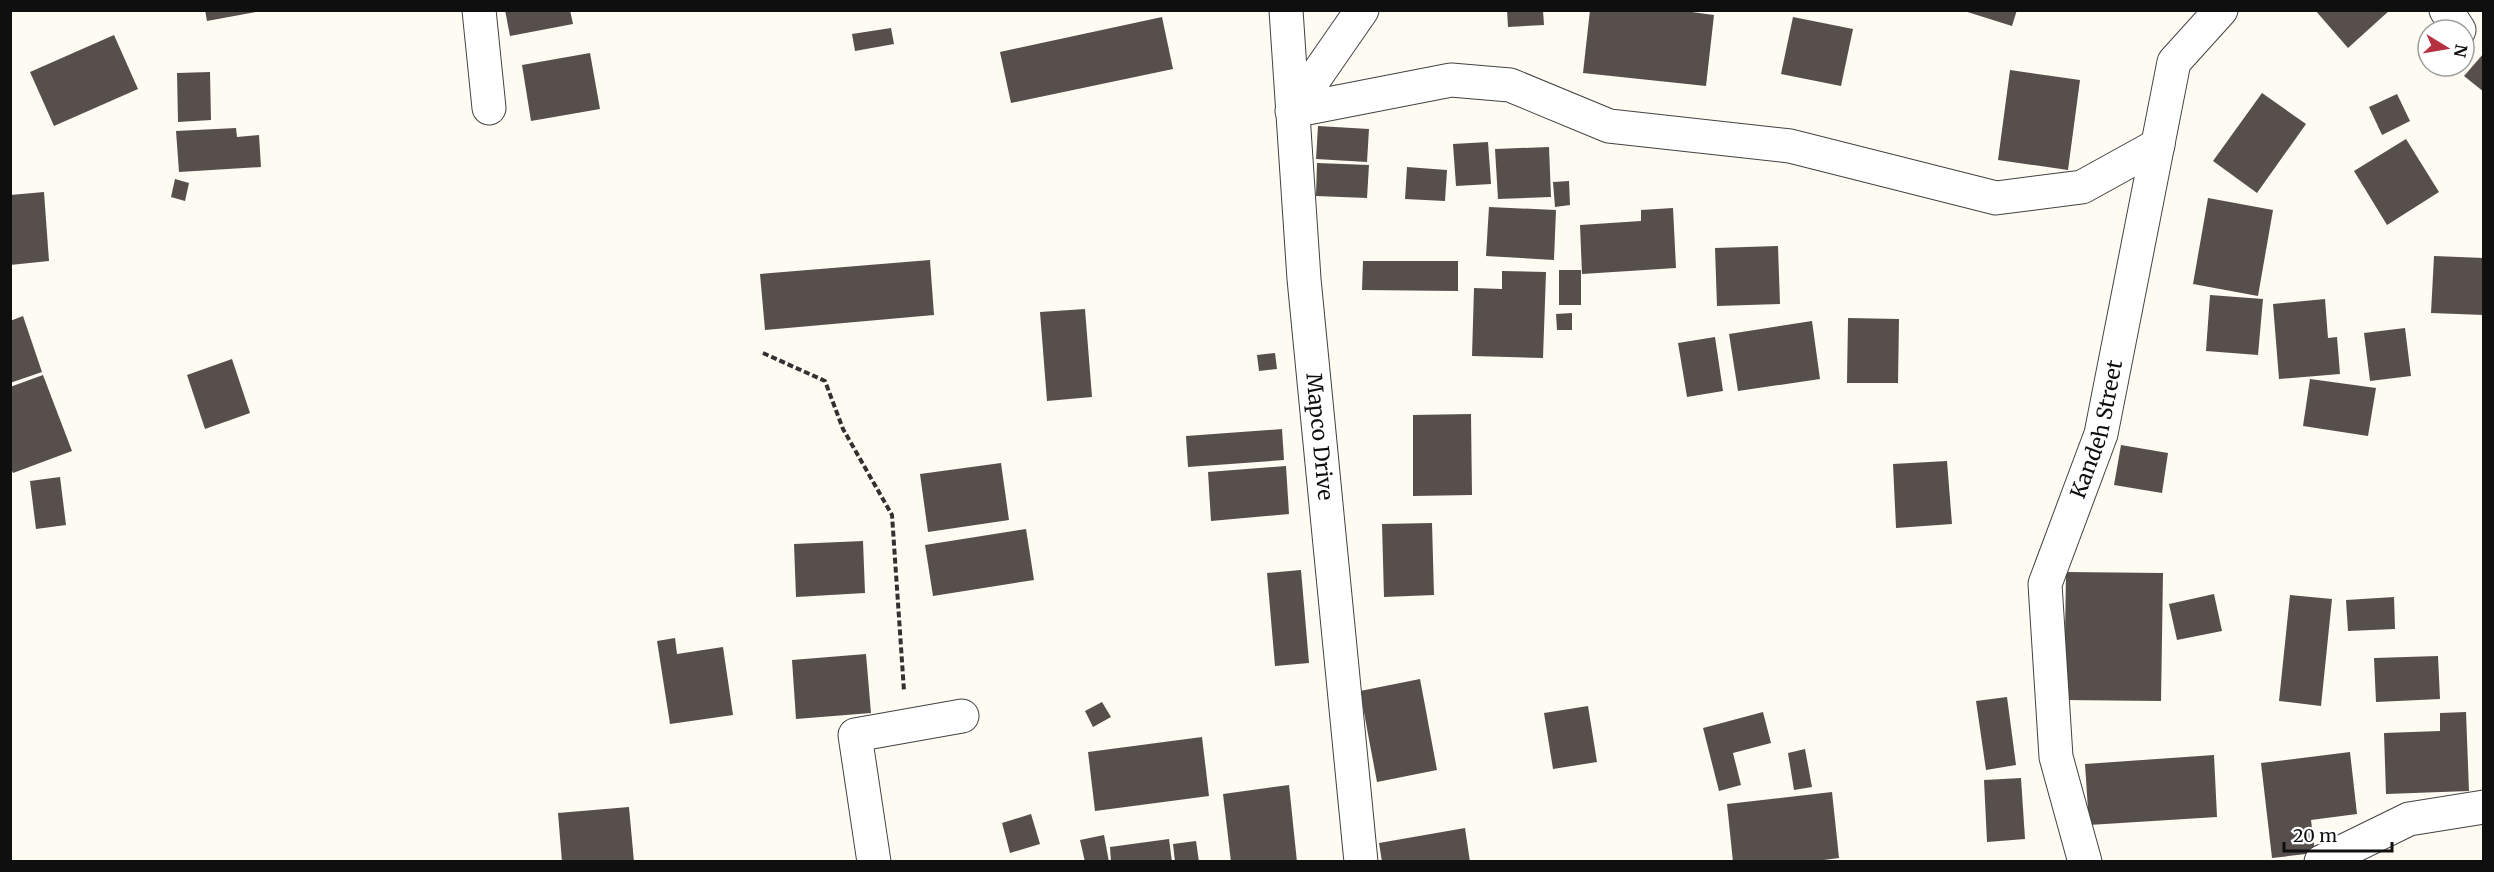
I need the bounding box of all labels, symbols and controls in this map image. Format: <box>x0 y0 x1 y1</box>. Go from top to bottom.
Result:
north arrow <box>2416 18 2476 78</box>
text: N <box>2450 43 2472 59</box>
street label: Kandeh Street <box>2064 358 2128 502</box>
street label: Mapco Drive <box>1300 372 1340 501</box>
scale bar <box>2284 815 2392 853</box>
text: 20 m <box>2293 824 2337 847</box>

